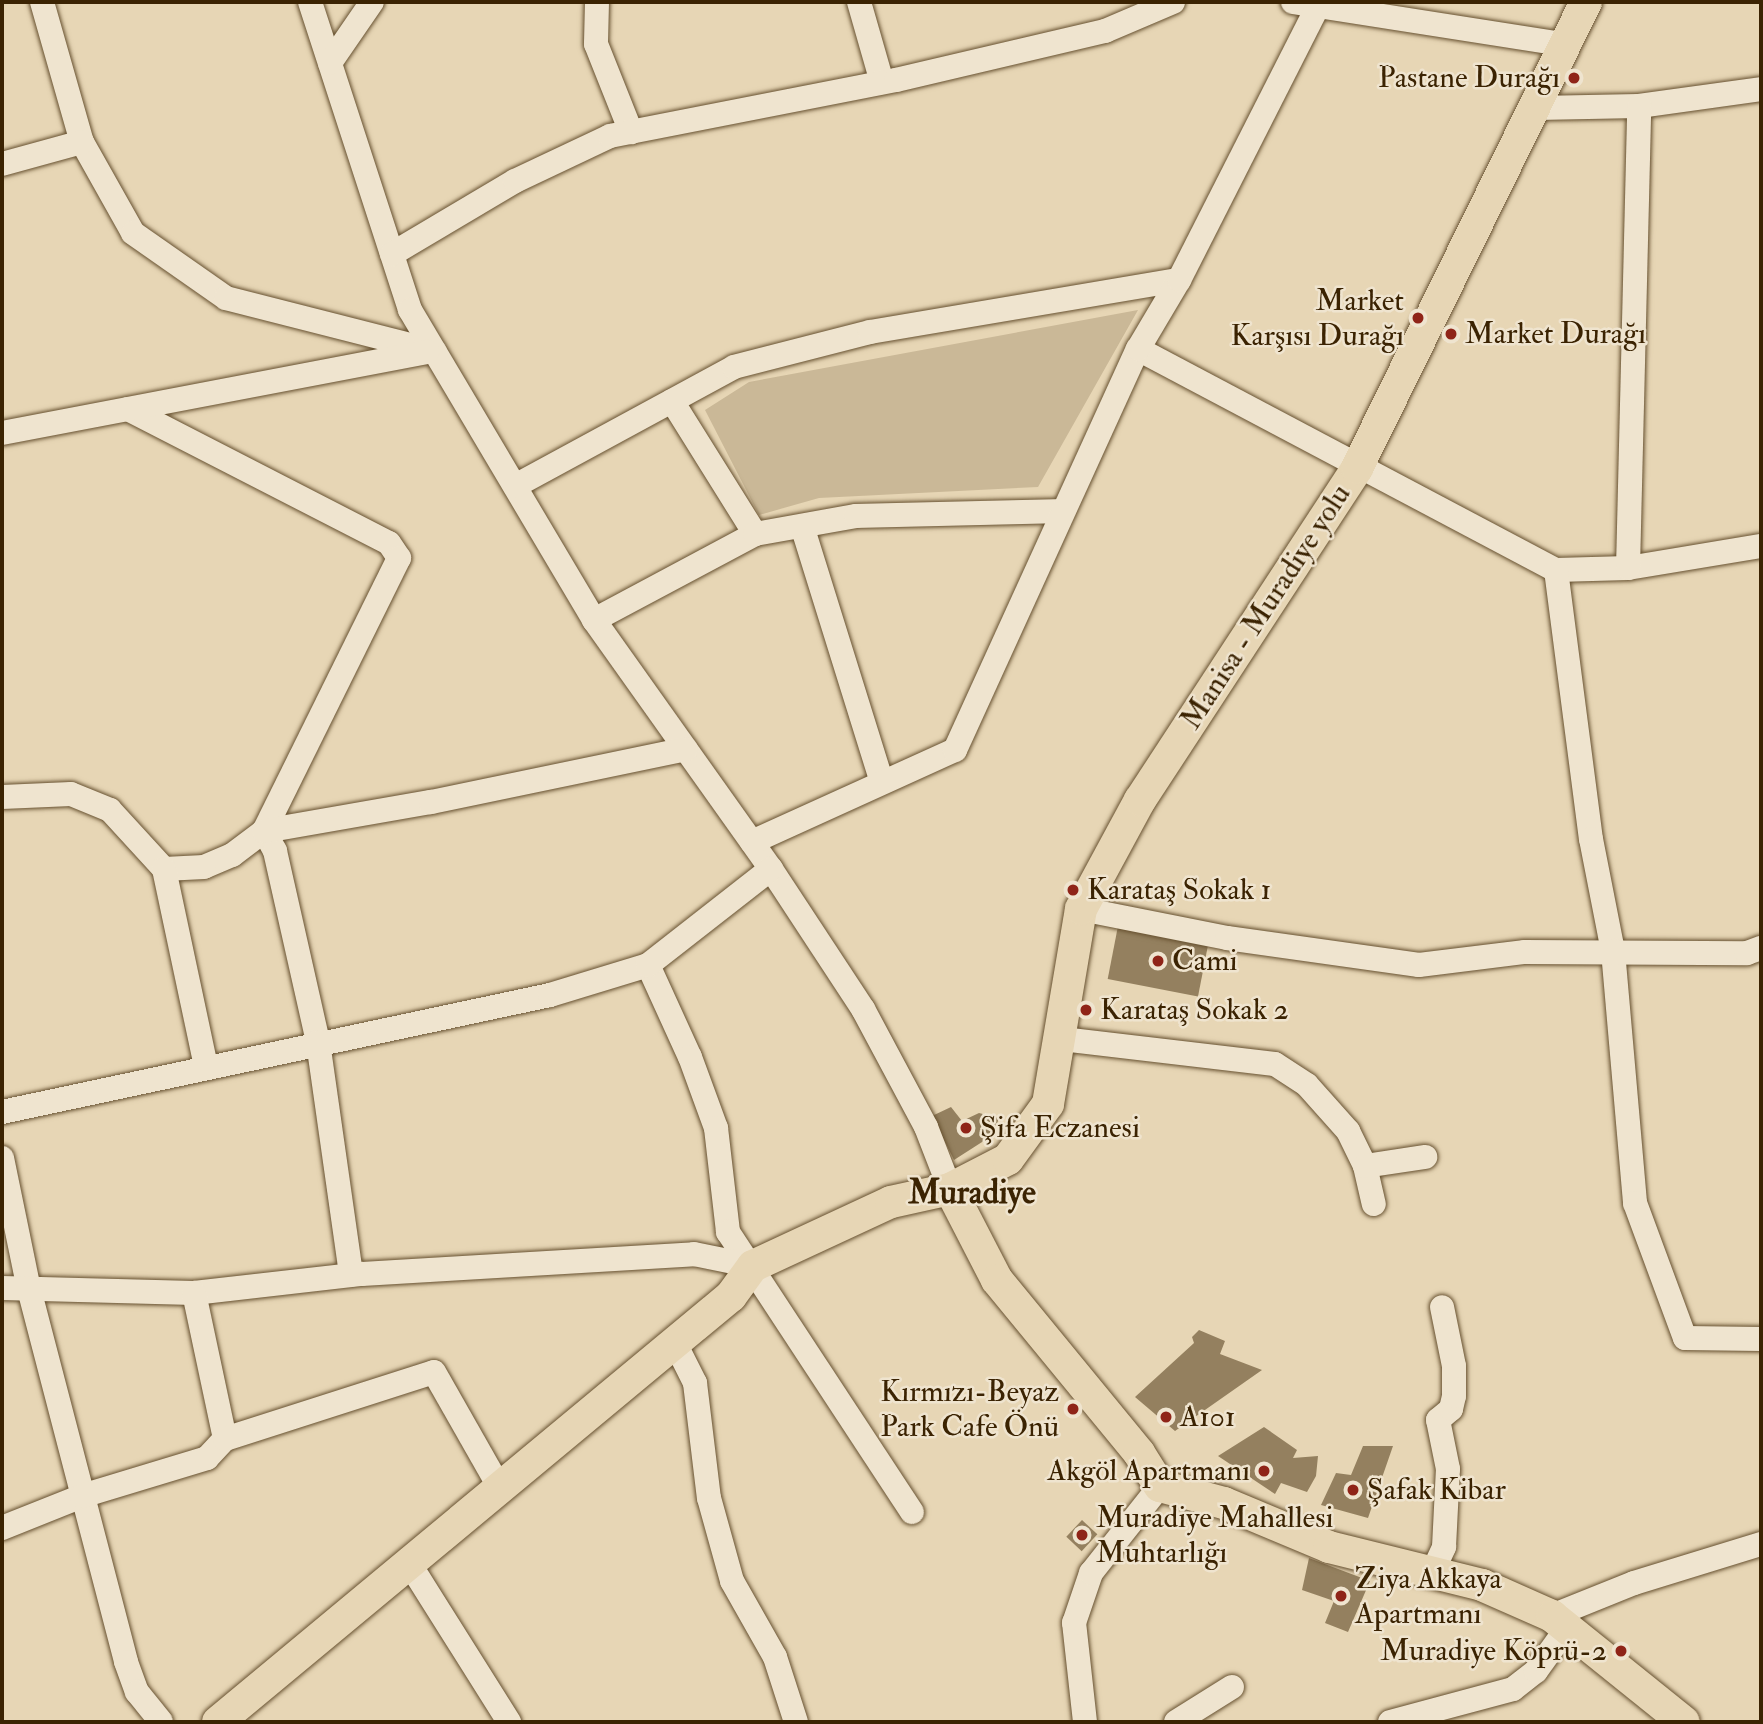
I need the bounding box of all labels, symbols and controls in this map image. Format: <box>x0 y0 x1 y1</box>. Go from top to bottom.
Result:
place label: Pastane Durağı <box>1378 60 1560 96</box>
marker: Pastane Durağı <box>1566 70 1582 86</box>
place label: Market Karşısı Durağı <box>1230 283 1404 354</box>
marker: Market Karşısı Durağı <box>1410 310 1426 326</box>
place label: Market Durağı <box>1465 316 1646 352</box>
marker: Market Durağı <box>1443 326 1459 342</box>
street label: Manisa - Muradiye yolu <box>1173 478 1359 736</box>
place label: Karataş Sokak 1 <box>1087 872 1271 908</box>
marker: Karataş Sokak 1 <box>1065 882 1081 898</box>
place label: Cami <box>1172 943 1237 979</box>
marker: Cami <box>1150 953 1166 969</box>
place label: Karataş Sokak 2 <box>1100 992 1289 1028</box>
marker: Karataş Sokak 2 <box>1078 1002 1094 1018</box>
place label: Şifa Eczanesi <box>980 1110 1140 1146</box>
marker: Şifa Eczanesi <box>958 1120 974 1136</box>
district label: Muradiye <box>908 1173 1036 1213</box>
place label: Kırmızı-Beyaz Park Cafe Önü <box>880 1374 1059 1444</box>
place label: A101 <box>1180 1399 1235 1435</box>
marker: Kırmızı-Beyaz Park Cafe Önü <box>1065 1401 1081 1417</box>
marker: A101 <box>1158 1409 1174 1425</box>
place label: Akgöl Apartmanı <box>1047 1453 1250 1489</box>
marker: Akgöl Apartmanı <box>1256 1463 1272 1479</box>
place label: Şafak Kibar <box>1367 1472 1506 1508</box>
marker: Şafak Kibar <box>1345 1482 1361 1498</box>
place label: Muradiye Mahallesi Muhtarlığı <box>1096 1500 1333 1570</box>
marker: Muradiye Mahallesi Muhtarlığı <box>1074 1527 1090 1543</box>
place label: Ziya Akkaya Apartmanı <box>1355 1561 1502 1632</box>
marker: Ziya Akkaya Apartmanı <box>1333 1588 1349 1604</box>
place label: Muradiye Köprü-2 <box>1380 1633 1607 1669</box>
marker: Muradiye Köprü-2 <box>1613 1643 1629 1659</box>

